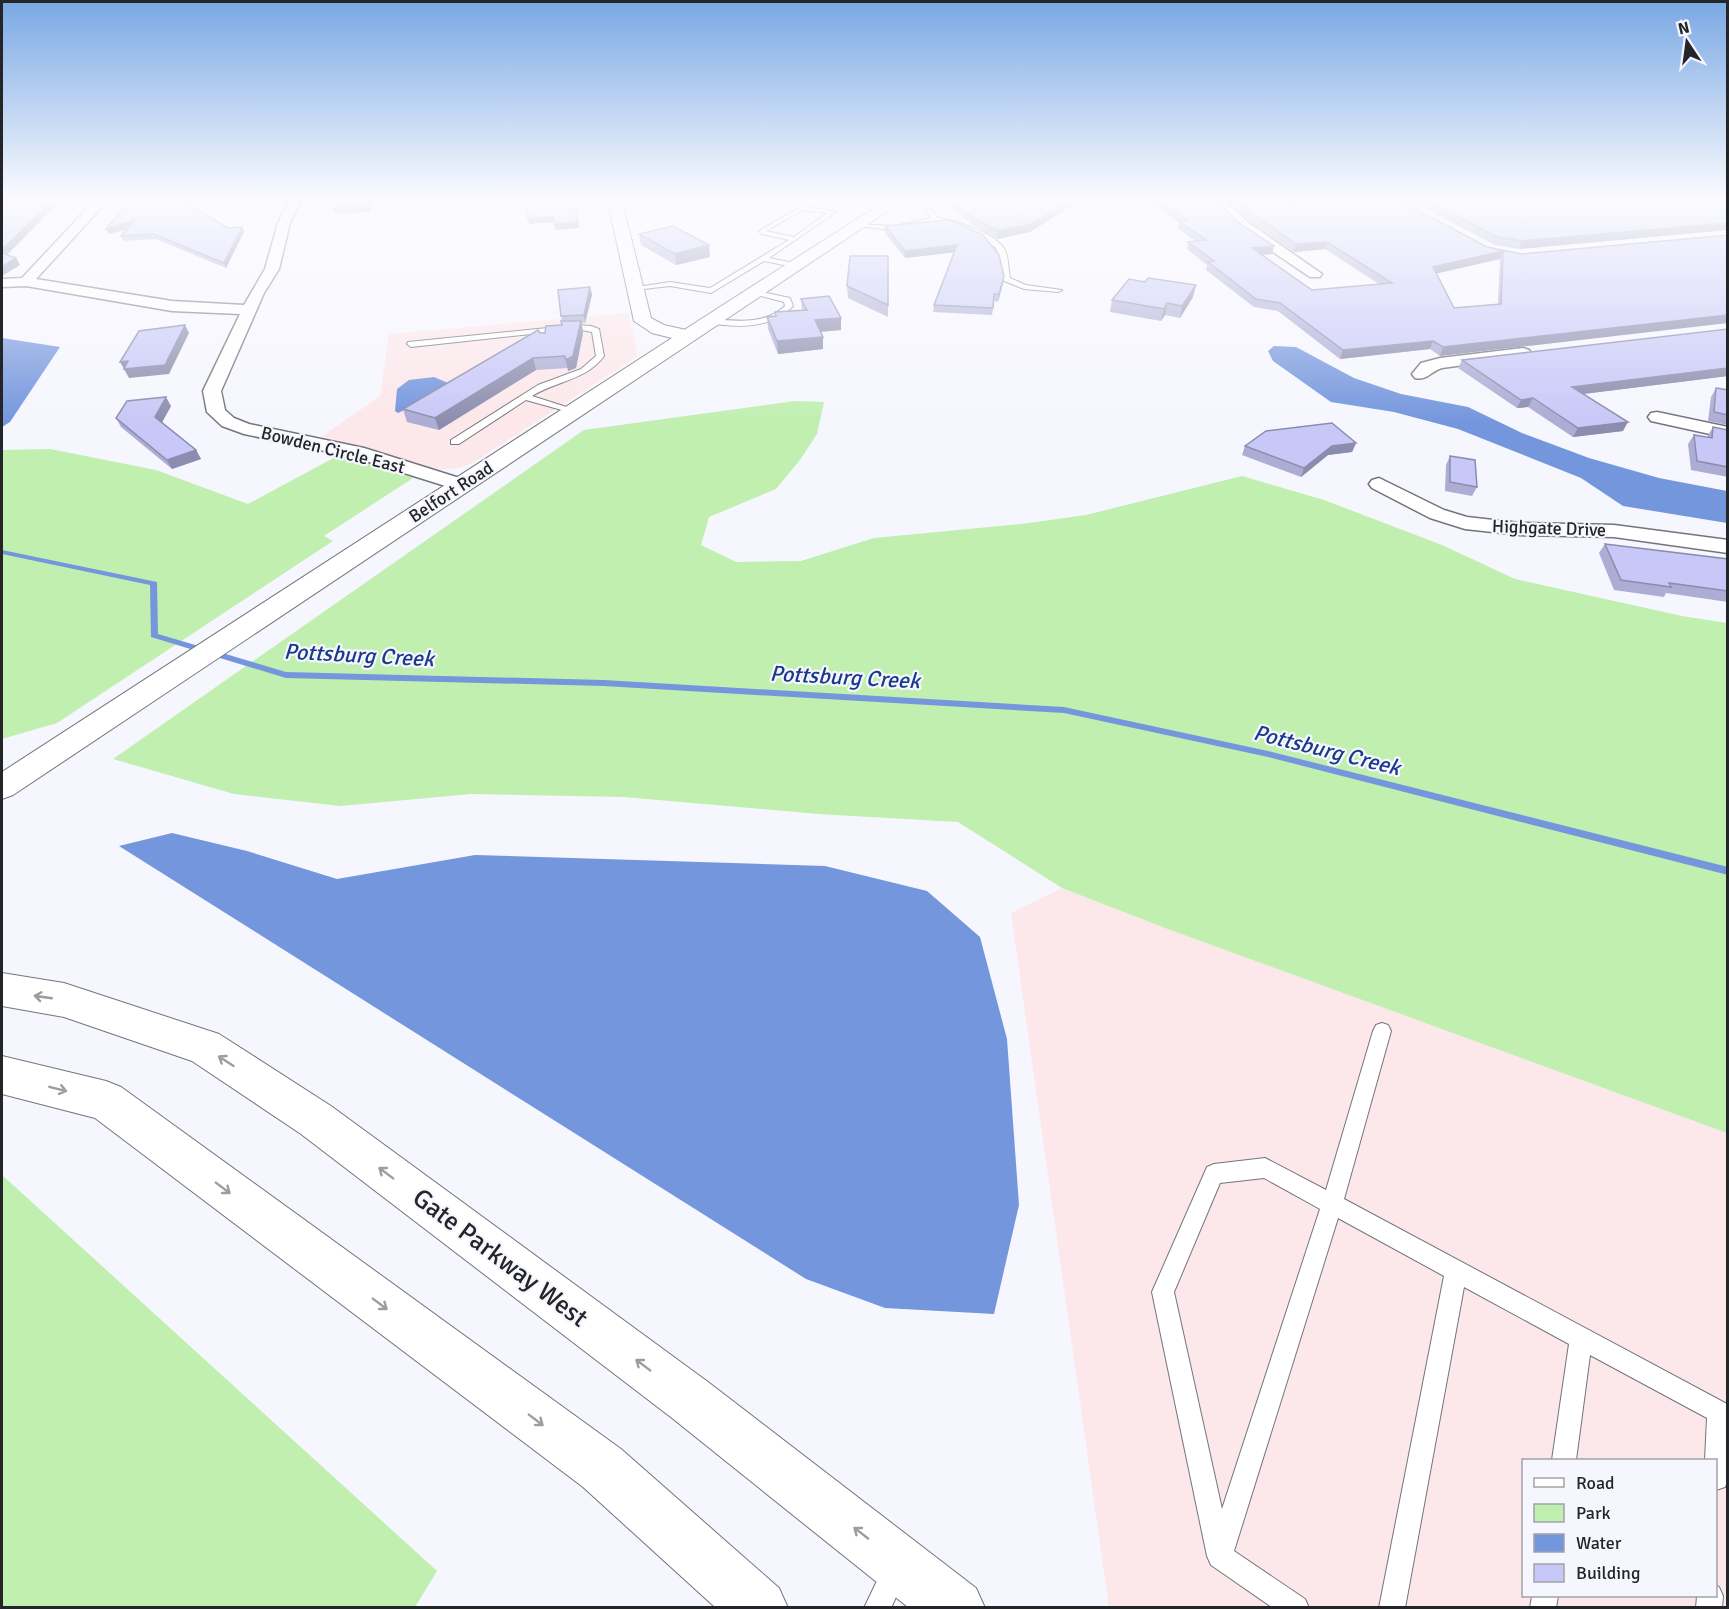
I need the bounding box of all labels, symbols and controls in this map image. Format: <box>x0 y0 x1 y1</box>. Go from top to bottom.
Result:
north arrow <box>1657 12 1717 72</box>
text: N <box>1676 17 1692 39</box>
street label: Bowden Circle East <box>259 422 407 478</box>
street label: Belfort Road <box>405 457 497 527</box>
street label: Highgate Drive <box>1492 515 1606 541</box>
water label: Pottsburg Creek <box>283 638 437 673</box>
water label: Pottsburg Creek <box>769 660 923 695</box>
water label: Pottsburg Creek <box>1251 719 1405 782</box>
one-way arrow <box>34 991 54 1002</box>
one-way arrow <box>218 1055 235 1067</box>
one-way arrow <box>49 1083 68 1095</box>
one-way arrow <box>378 1167 394 1179</box>
one-way arrow <box>215 1181 231 1194</box>
street label: Gate Parkway West <box>406 1182 594 1334</box>
one-way arrow <box>371 1297 387 1310</box>
one-way arrow <box>635 1359 651 1372</box>
one-way arrow <box>528 1414 544 1426</box>
legend <box>1522 1459 1717 1597</box>
text: Road <box>1576 1472 1615 1494</box>
text: Park <box>1576 1502 1611 1524</box>
one-way arrow <box>853 1526 869 1539</box>
text: Water <box>1576 1532 1622 1554</box>
text: Building <box>1576 1562 1640 1584</box>

